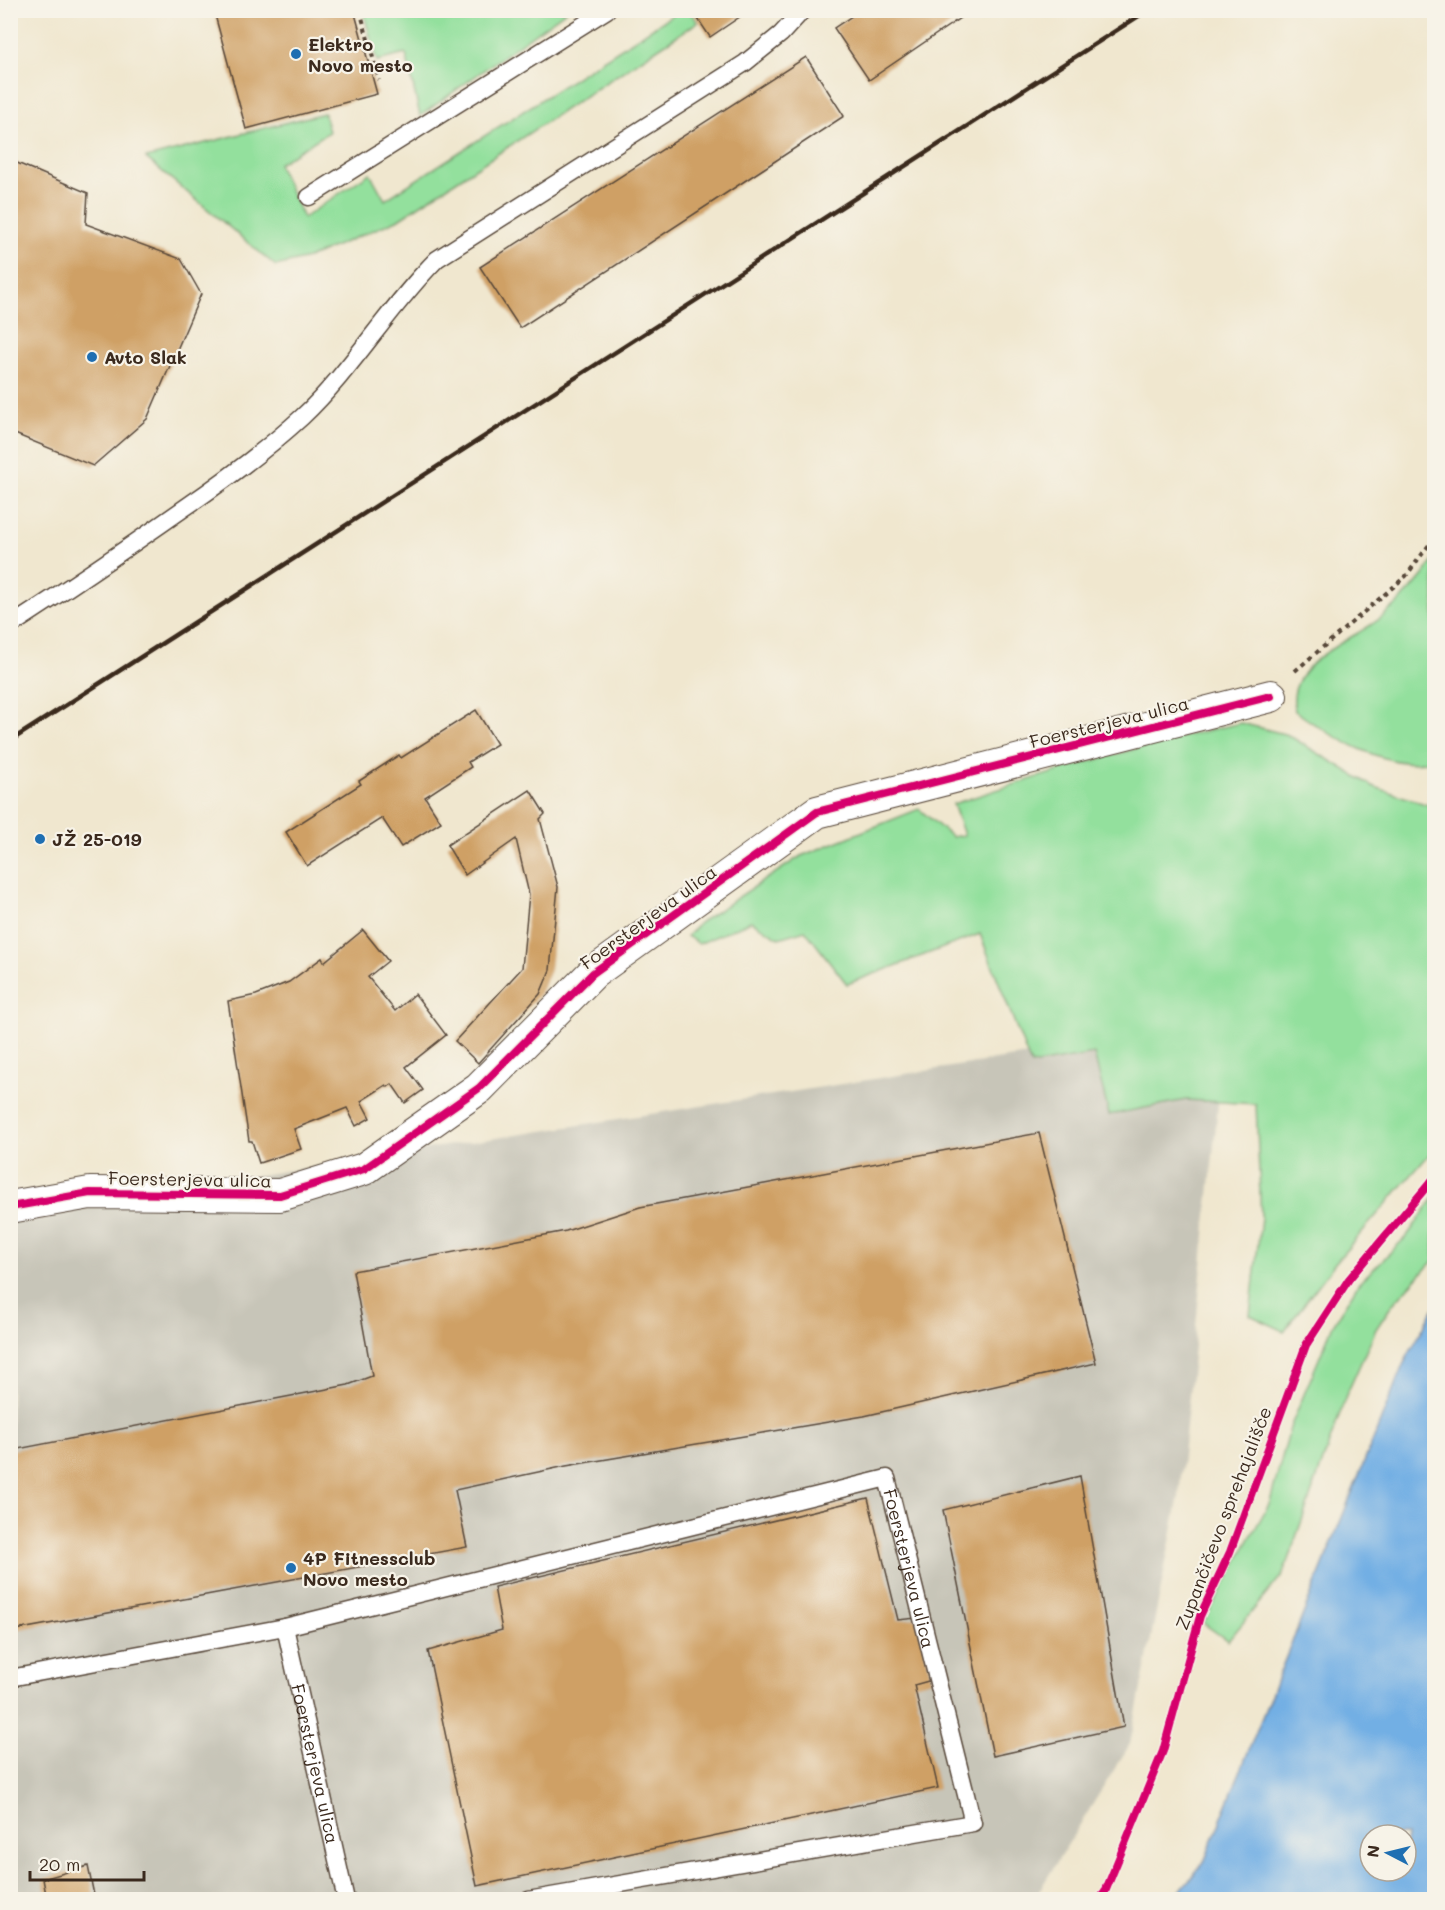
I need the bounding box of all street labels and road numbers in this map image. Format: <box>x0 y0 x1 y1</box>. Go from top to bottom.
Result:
street label: Foersterjeva ulica <box>1027 691 1191 753</box>
street label: Foersterjeva ulica <box>575 859 721 975</box>
street label: Foersterjeva ulica <box>108 1166 272 1192</box>
street label: Zupančičevo sprehajališče <box>1169 1403 1277 1633</box>
street label: Foersterjeva ulica <box>878 1486 941 1650</box>
street label: Foersterjeva ulica <box>286 1681 345 1846</box>

